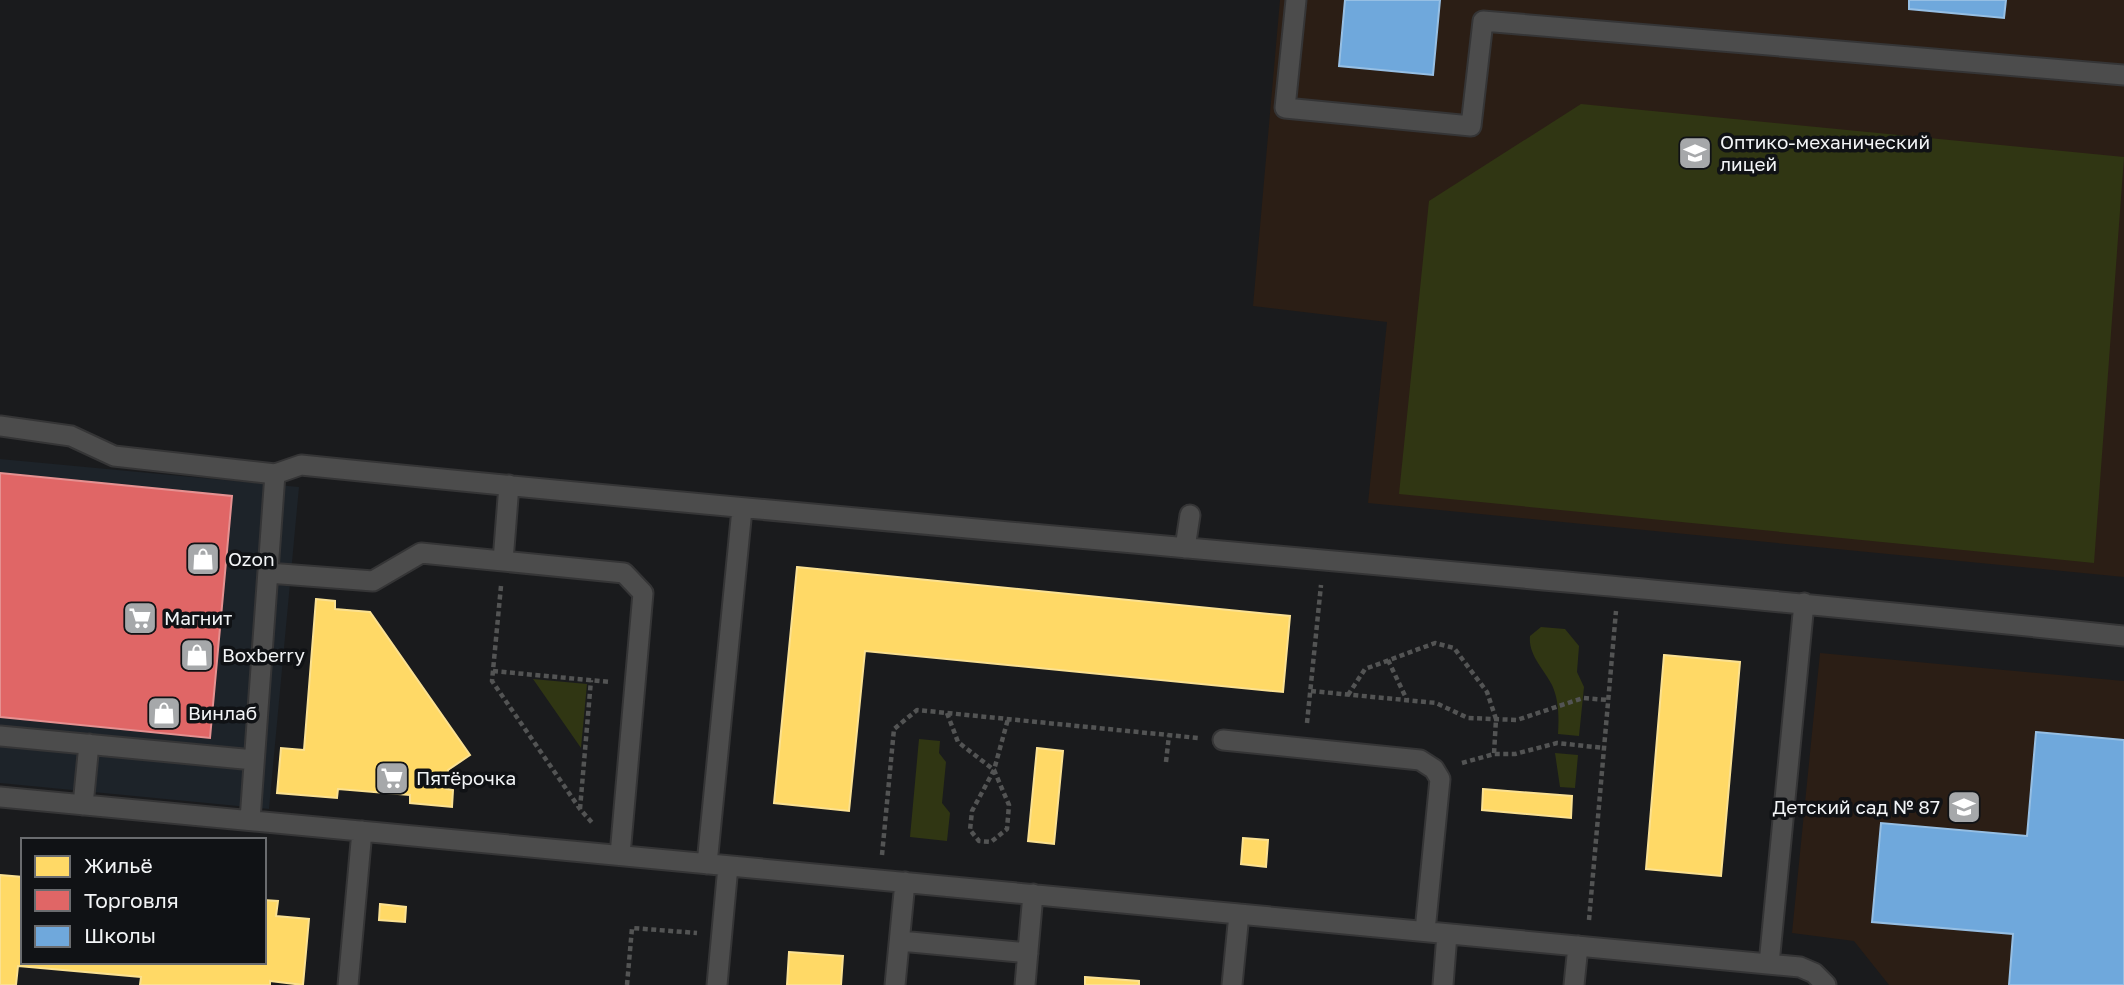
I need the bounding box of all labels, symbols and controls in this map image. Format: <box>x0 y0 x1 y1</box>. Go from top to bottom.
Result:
place label: Оптико-механический лицей <box>1720 130 1930 175</box>
school or university icon: Оптико-механический лицей <box>1676 134 1714 172</box>
shop icon: Ozon <box>184 540 222 578</box>
place label: Ozon <box>228 547 275 570</box>
supermarket icon: Магнит <box>121 599 159 637</box>
place label: Магнит <box>164 606 232 629</box>
shop icon: Boxberry <box>178 636 216 674</box>
place label: Boxberry <box>222 643 305 666</box>
shop icon: Винлаб <box>145 694 183 732</box>
place label: Винлаб <box>188 701 257 724</box>
supermarket icon: Пятёрочка <box>373 759 411 797</box>
place label: Пятёрочка <box>416 766 516 789</box>
school or university icon: Детский сад № 87 <box>1945 788 1983 826</box>
place label: Детский сад № 87 <box>1773 795 1940 818</box>
legend <box>21 838 266 964</box>
text: Жильё <box>84 852 153 878</box>
text: Торговля <box>84 887 179 913</box>
text: Школы <box>84 922 156 948</box>

